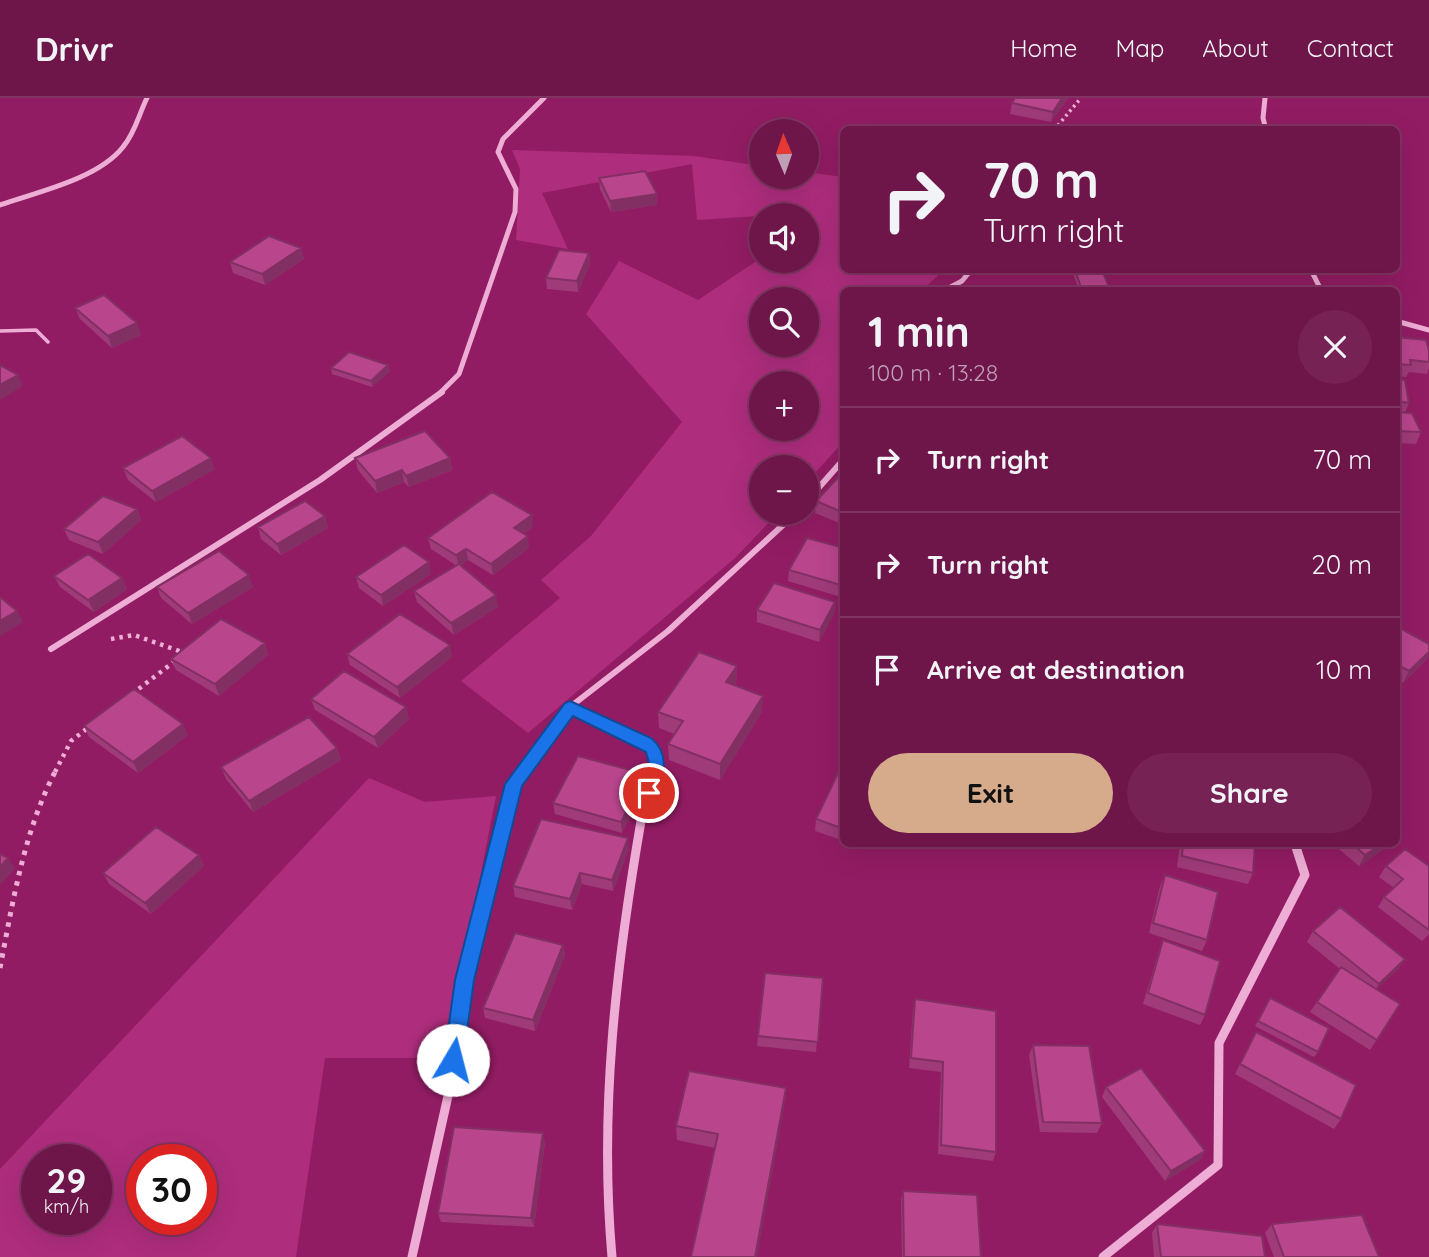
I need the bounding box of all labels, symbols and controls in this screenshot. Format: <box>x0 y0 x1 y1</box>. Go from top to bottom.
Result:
text: Drivr <box>35 28 114 69</box>
text: Home <box>1010 33 1077 63</box>
text: Map <box>1115 33 1164 63</box>
text: About <box>1202 33 1269 63</box>
text: Contact <box>1307 33 1394 63</box>
north arrow <box>749 119 819 189</box>
map controls <box>749 119 819 525</box>
text: 70 m <box>983 149 1099 210</box>
icon: right <box>868 154 959 245</box>
button: sound <box>749 203 819 273</box>
text: Turn right <box>983 210 1124 250</box>
button: search <box>749 287 819 357</box>
text: 1 min <box>868 305 970 358</box>
button: close <box>1298 310 1372 384</box>
text: 100 m · 13:28 <box>868 358 998 387</box>
button: + <box>749 371 819 441</box>
icon: right <box>868 441 906 479</box>
text: Turn right <box>927 443 1049 476</box>
text: 70 m <box>1312 443 1372 476</box>
button: − <box>749 455 819 525</box>
icon: right <box>868 546 906 584</box>
text: Turn right <box>927 548 1049 581</box>
text: 20 m <box>1311 548 1372 581</box>
icon: arrive <box>868 651 906 689</box>
text: Arrive at destination <box>927 653 1185 686</box>
text: 10 m <box>1316 653 1372 686</box>
button: Exit <box>868 753 1113 833</box>
button: Share <box>1127 753 1372 833</box>
pin <box>619 763 679 823</box>
icon: arrive <box>630 774 668 812</box>
position arrow <box>416 1023 490 1097</box>
speed limit sign: 30 <box>126 1144 217 1235</box>
text: 29 <box>47 1158 86 1202</box>
text: km/h <box>44 1195 89 1218</box>

